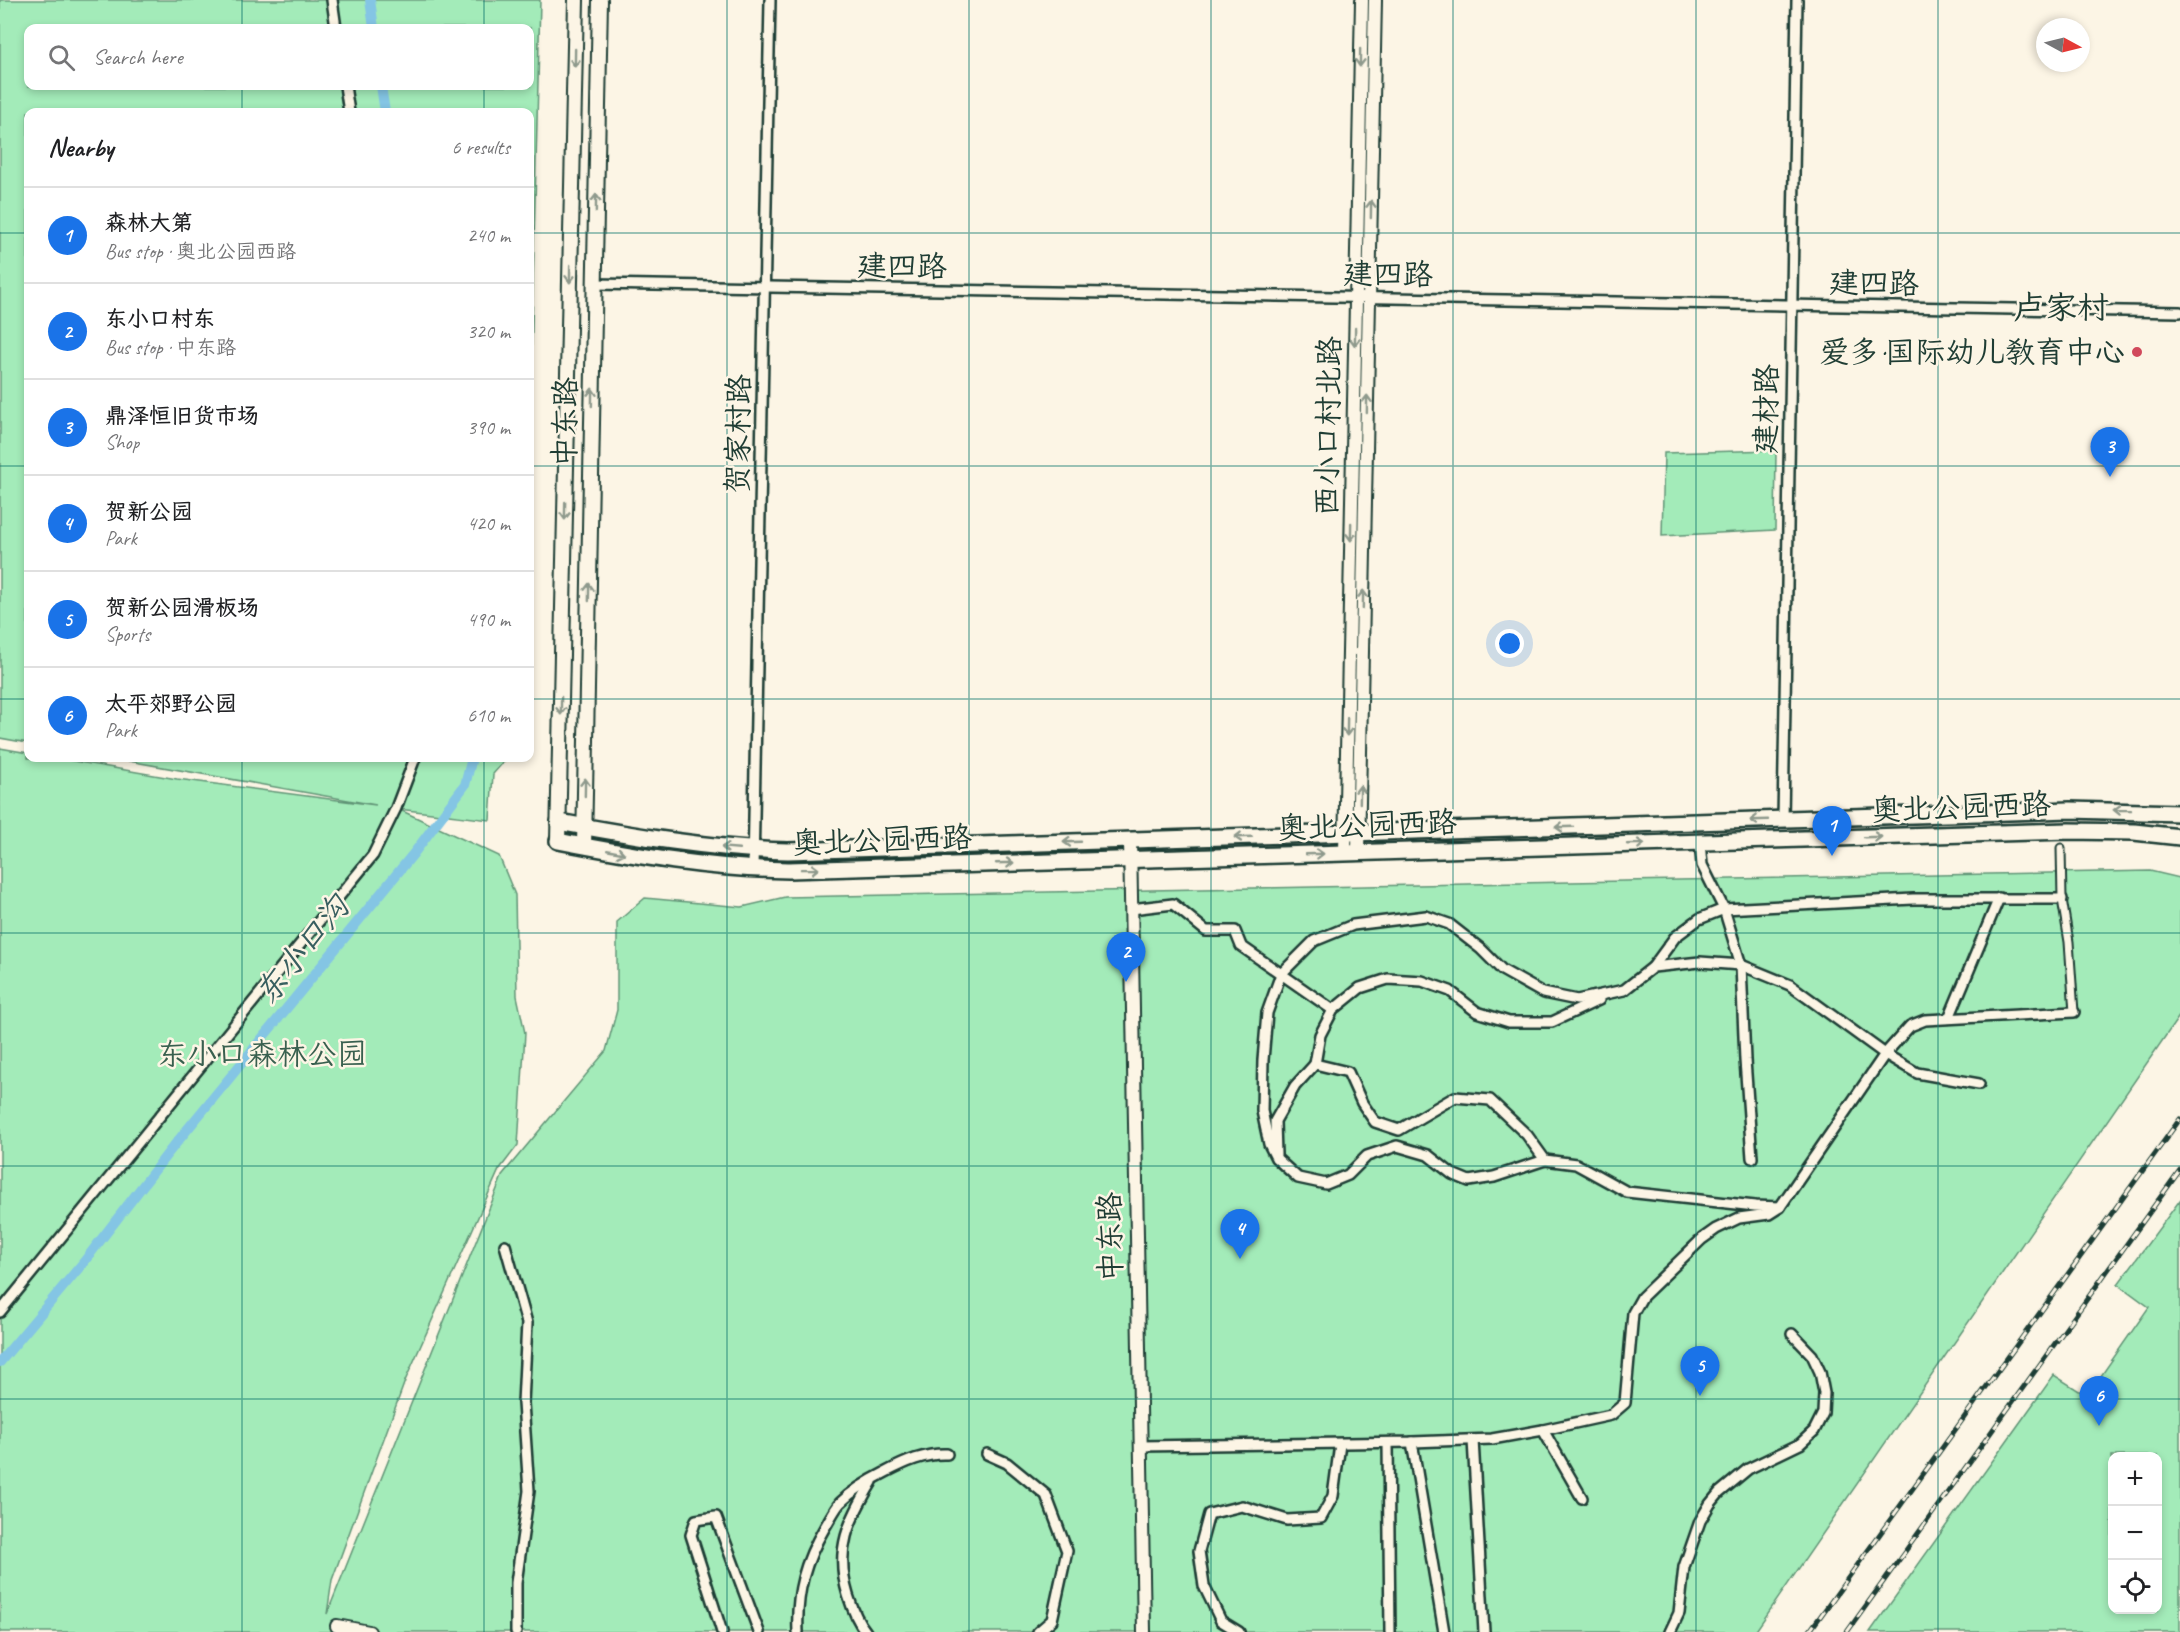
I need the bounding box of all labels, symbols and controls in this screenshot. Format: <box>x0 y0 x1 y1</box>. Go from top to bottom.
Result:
north arrow <box>2036 18 2090 72</box>
search box <box>24 24 534 90</box>
icon: search <box>45 41 78 74</box>
text: Search here <box>93 43 183 71</box>
one-way arrow <box>569 48 580 68</box>
one-way arrow <box>1355 48 1366 68</box>
text: Nearby <box>48 131 113 164</box>
text: 6 results <box>451 135 510 160</box>
one-way arrow <box>591 193 602 213</box>
one-way arrow <box>1365 199 1377 219</box>
text: 森林大第 <box>105 209 193 237</box>
text: 1 <box>63 223 72 248</box>
text: 240 m <box>467 223 510 248</box>
text: Bus stop · 奥北公园西路 <box>105 239 296 264</box>
street label: 建四路 <box>857 246 947 286</box>
street label: 建四路 <box>1343 254 1433 294</box>
street label: 建四路 <box>1829 263 1919 303</box>
one-way arrow <box>564 264 576 284</box>
district label: 卢家村 <box>2013 287 2109 328</box>
text: 东小口村东 <box>105 305 215 333</box>
text: 2 <box>63 319 72 344</box>
text: 320 m <box>467 319 510 344</box>
one-way arrow <box>1349 327 1361 347</box>
place label: 爱多·国际幼儿教育中心 <box>1819 333 2125 371</box>
text: Bus stop · 中东路 <box>105 335 236 360</box>
street label: 西小口村北路 <box>1307 336 1349 516</box>
marker: 爱多·国际幼儿教育中心 <box>2130 345 2144 359</box>
street label: 建材路 <box>1746 364 1786 454</box>
street label: 贺家村路 <box>718 374 758 494</box>
street label: 中东路 <box>545 377 585 467</box>
one-way arrow <box>587 388 598 408</box>
one-way arrow <box>1361 394 1373 414</box>
text: 鼎泽恒旧货市场 <box>105 402 259 430</box>
text: 3 <box>63 415 72 440</box>
text: 390 m <box>467 415 510 440</box>
pin: 3 <box>2090 428 2130 477</box>
text: Shop <box>105 430 139 455</box>
text: 贺新公园 <box>105 498 193 526</box>
one-way arrow <box>559 501 571 521</box>
text: 4 <box>63 511 72 536</box>
text: 420 m <box>467 511 510 536</box>
one-way arrow <box>1345 522 1357 542</box>
text: Park <box>105 526 137 551</box>
one-way arrow <box>583 583 594 603</box>
one-way arrow <box>1358 589 1369 609</box>
text: 贺新公园滑板场 <box>105 594 259 622</box>
text: 5 <box>63 607 72 632</box>
text: 490 m <box>467 607 510 632</box>
text: Sports <box>105 622 150 647</box>
your location <box>1495 629 1524 658</box>
text: 太平郊野公园 <box>105 690 237 718</box>
one-way arrow <box>555 696 567 716</box>
text: 6 <box>63 703 72 728</box>
text: 610 m <box>467 703 510 728</box>
one-way arrow <box>1341 717 1353 737</box>
text: Park <box>105 718 137 743</box>
one-way arrow <box>579 778 591 798</box>
one-way arrow <box>1354 784 1365 804</box>
street label: 奥北公园西路 <box>1870 785 2052 829</box>
street label: 奥北公园西路 <box>1276 803 1458 847</box>
one-way arrow <box>2112 804 2132 816</box>
pin: 1 <box>1812 806 1852 856</box>
one-way arrow <box>1749 815 1769 826</box>
street label: 奥北公园西路 <box>791 818 973 862</box>
one-way arrow <box>1554 821 1574 832</box>
one-way arrow <box>1234 831 1254 843</box>
one-way arrow <box>1862 831 1882 842</box>
one-way arrow <box>1062 837 1082 848</box>
one-way arrow <box>1625 838 1645 849</box>
one-way arrow <box>720 843 740 854</box>
one-way arrow <box>606 847 625 858</box>
one-way arrow <box>1304 848 1324 859</box>
one-way arrow <box>994 857 1014 869</box>
one-way arrow <box>799 863 819 875</box>
water label: 东小口沟 <box>246 885 360 1013</box>
pin: 2 <box>1106 932 1146 982</box>
park label: 东小口森林公园 <box>157 1035 367 1073</box>
street label: 中东路 <box>1090 1192 1130 1282</box>
pin: 4 <box>1220 1210 1260 1259</box>
pin: 5 <box>1680 1346 1720 1396</box>
pin: 6 <box>2080 1376 2118 1426</box>
map controls <box>2108 1452 2162 1614</box>
button: + <box>2108 1452 2162 1506</box>
button: − <box>2108 1506 2162 1560</box>
button: locate <box>2108 1560 2162 1614</box>

